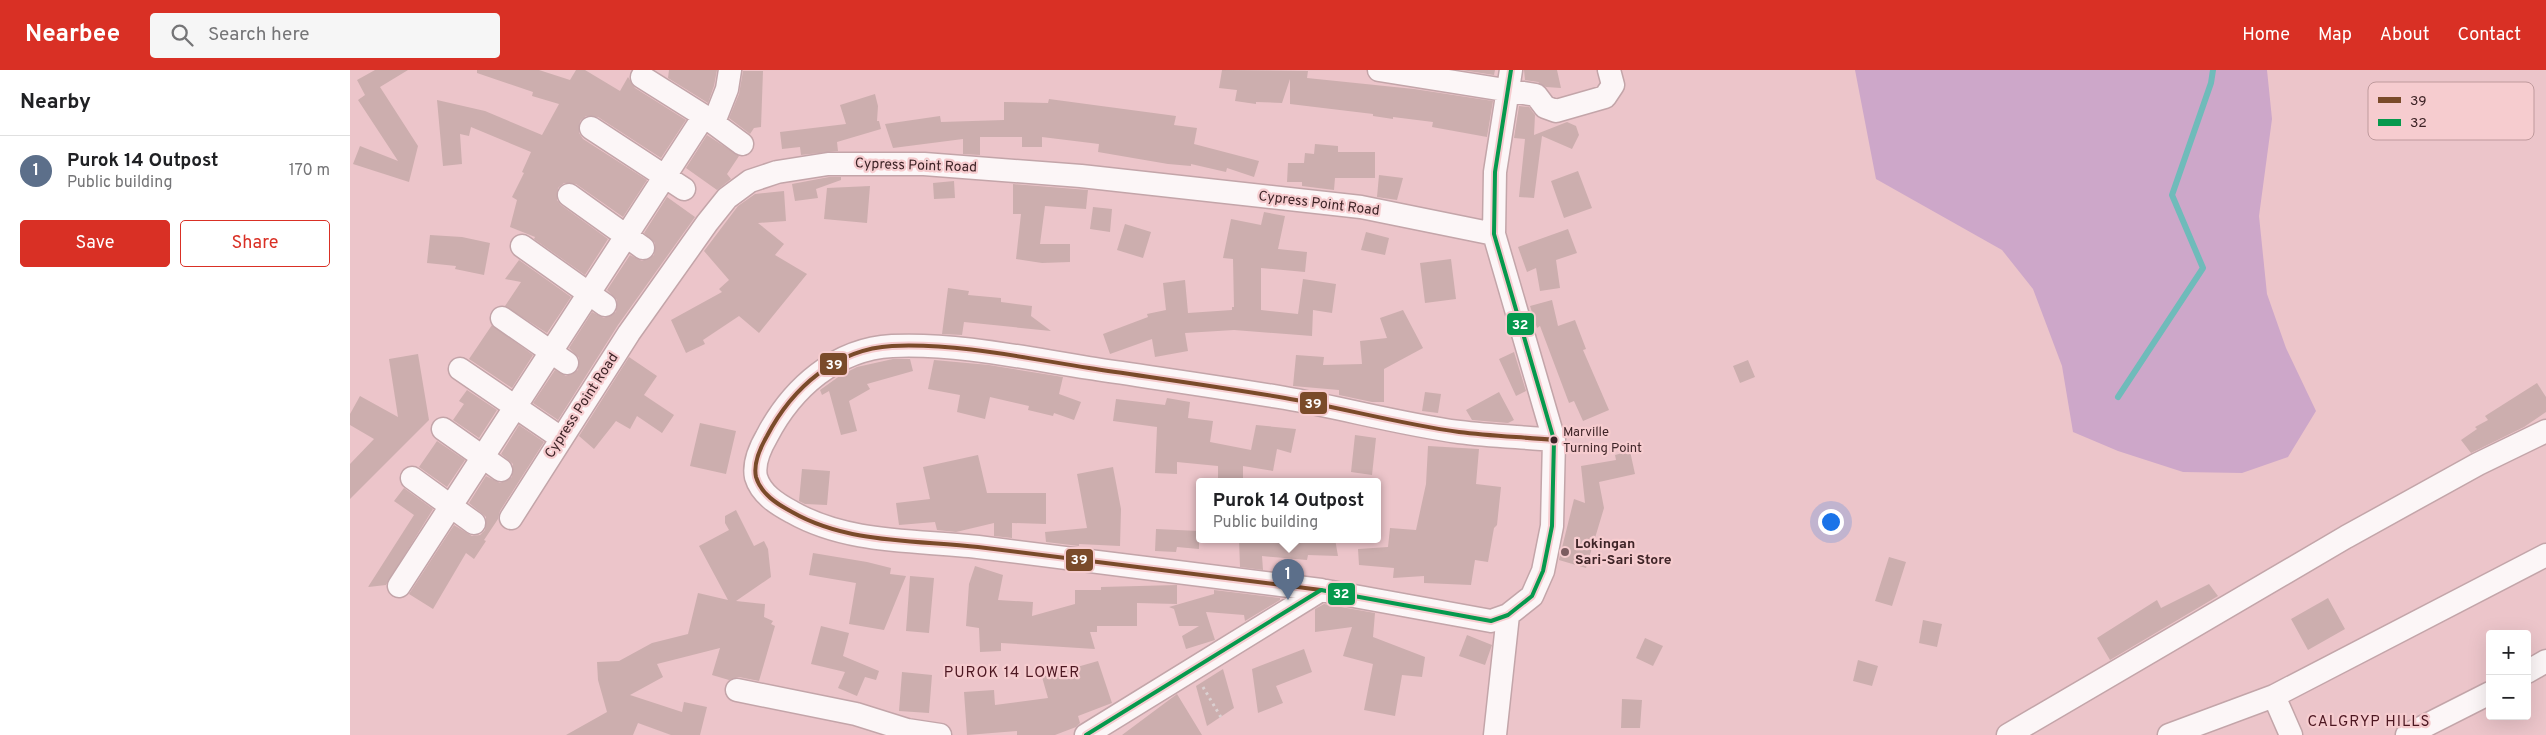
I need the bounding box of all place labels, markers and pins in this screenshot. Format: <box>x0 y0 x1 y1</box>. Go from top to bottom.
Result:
place label: Marville Turning Point <box>1563 425 1642 457</box>
marker: Marville Turning Point <box>1549 435 1559 445</box>
place label: Lokingan Sari-Sari Store <box>1575 536 1672 569</box>
marker: Lokingan Sari-Sari Store <box>1559 546 1571 558</box>
pin: 1 <box>1272 559 1304 600</box>

